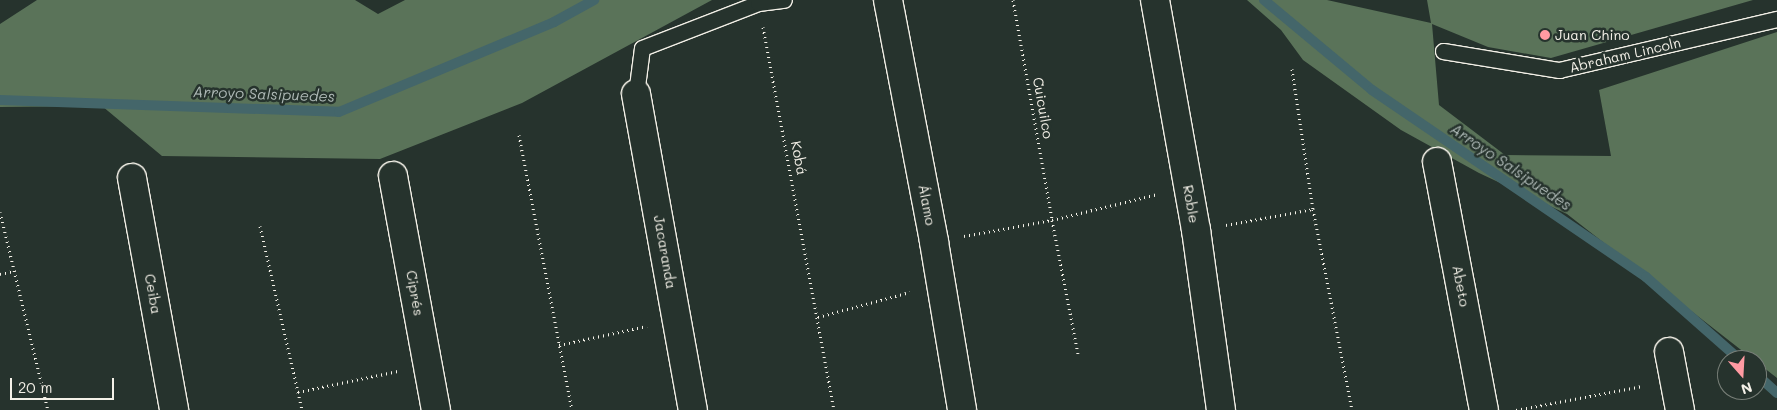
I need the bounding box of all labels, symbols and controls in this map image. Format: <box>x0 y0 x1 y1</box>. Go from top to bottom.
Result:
place label: Juan Chino <box>1555 27 1630 43</box>
marker: Juan Chino <box>1539 29 1551 41</box>
street label: Abraham Lincoln <box>1568 34 1682 76</box>
street label: Cuicuilco <box>1029 76 1057 140</box>
water label: Arroyo Salsipuedes <box>193 83 335 105</box>
water label: Arroyo Salsipuedes <box>1447 120 1575 214</box>
street label: Kobá <box>787 139 811 177</box>
street label: Álamo <box>915 183 939 227</box>
street label: Roble <box>1179 184 1203 224</box>
street label: Jacaranda <box>650 214 680 290</box>
street label: Abeto <box>1449 264 1473 308</box>
street label: Ciprés <box>403 269 427 317</box>
street label: Ceiba <box>141 273 165 315</box>
north arrow <box>1717 350 1767 400</box>
scale bar <box>12 368 116 400</box>
text: 20 m <box>18 377 52 397</box>
text: N <box>1739 378 1755 399</box>

